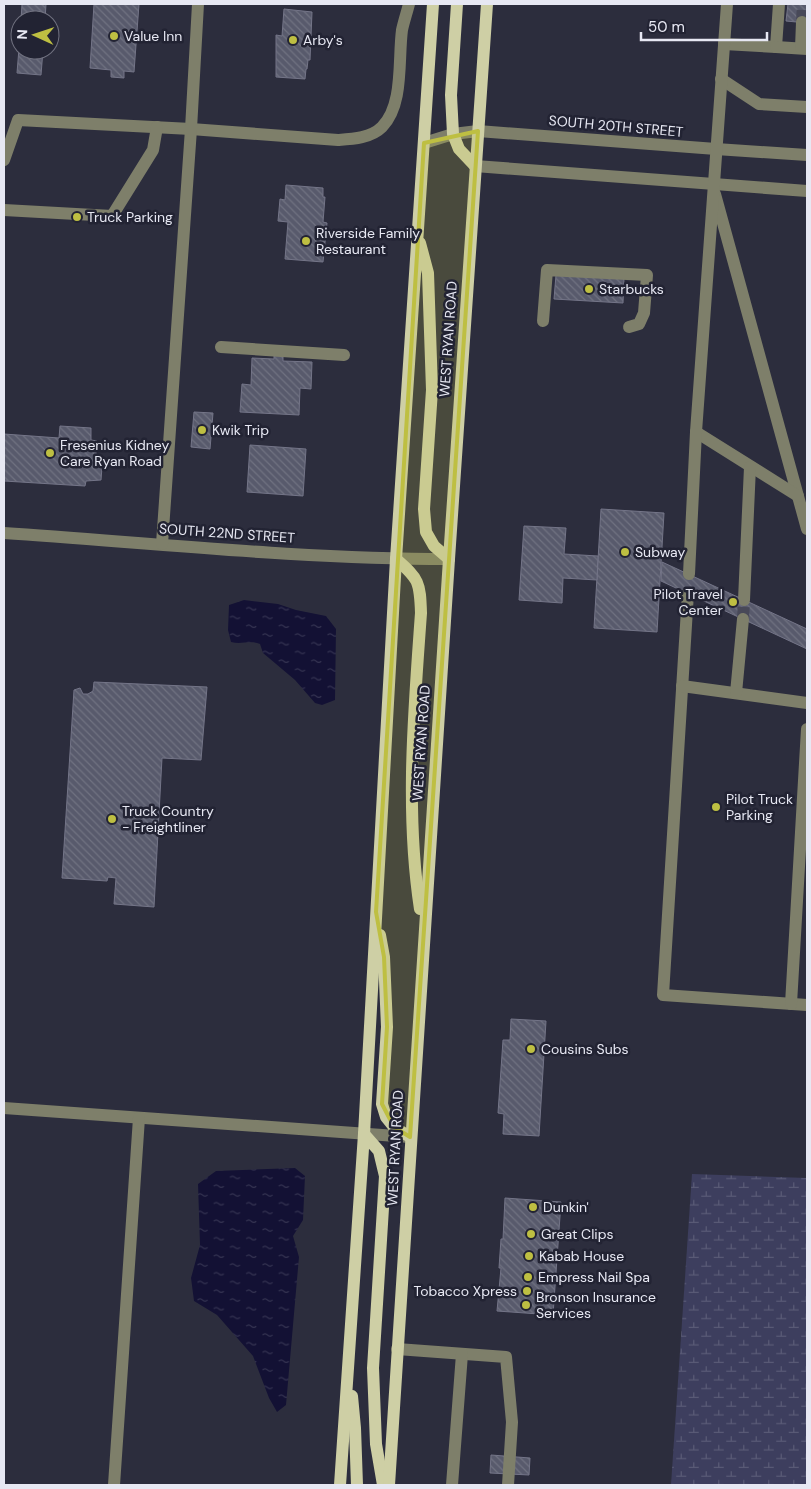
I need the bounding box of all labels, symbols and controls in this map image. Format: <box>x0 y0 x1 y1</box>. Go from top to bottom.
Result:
north arrow <box>10 10 60 60</box>
scale bar <box>641 10 767 42</box>
text: 50 m <box>648 17 685 37</box>
place label: Value Inn <box>124 27 182 45</box>
text: N <box>13 29 31 40</box>
marker: Value Inn <box>108 30 120 42</box>
place label: Arby's <box>303 31 343 49</box>
marker: Arby's <box>287 34 299 46</box>
street label: SOUTH 20TH STREET <box>548 111 684 141</box>
place label: Truck Parking <box>87 208 173 226</box>
marker: Truck Parking <box>71 211 83 223</box>
place label: Riverside Family Restaurant <box>316 224 420 258</box>
marker: Riverside Family Restaurant <box>300 235 312 247</box>
place label: Starbucks <box>599 280 664 298</box>
street label: WEST RYAN ROAD <box>435 281 461 397</box>
marker: Starbucks <box>583 283 595 295</box>
place label: Kwik Trip <box>212 421 269 439</box>
marker: Kwik Trip <box>196 424 208 436</box>
place label: Fresenius Kidney Care Ryan Road <box>60 436 170 470</box>
marker: Fresenius Kidney Care Ryan Road <box>44 447 56 459</box>
street label: SOUTH 22ND STREET <box>158 519 296 547</box>
place label: Subway <box>635 543 685 561</box>
marker: Subway <box>619 546 631 558</box>
place label: Pilot Travel Center <box>653 585 723 619</box>
marker: Pilot Travel Center <box>727 596 739 608</box>
street label: WEST RYAN ROAD <box>408 685 434 801</box>
place label: Pilot Truck Parking <box>726 790 793 824</box>
marker: Pilot Truck Parking <box>710 801 722 813</box>
place label: Truck Country - Freightliner <box>122 802 214 836</box>
marker: Truck Country - Freightliner <box>106 813 118 825</box>
place label: Cousins Subs <box>541 1040 628 1058</box>
marker: Cousins Subs <box>525 1043 537 1055</box>
street label: WEST RYAN ROAD <box>383 1090 407 1206</box>
place label: Dunkin' <box>543 1198 589 1216</box>
marker: Dunkin' <box>527 1201 539 1213</box>
place label: Great Clips <box>541 1225 613 1243</box>
marker: Great Clips <box>525 1228 537 1240</box>
place label: Kabab House <box>539 1247 624 1265</box>
marker: Kabab House <box>523 1250 535 1262</box>
place label: Empress Nail Spa <box>538 1268 650 1286</box>
marker: Empress Nail Spa <box>522 1271 534 1283</box>
place label: Tobacco Xpress <box>414 1282 517 1300</box>
marker: Tobacco Xpress <box>521 1285 533 1297</box>
place label: Bronson Insurance Services <box>536 1288 656 1322</box>
marker: Bronson Insurance Services <box>520 1299 532 1311</box>

